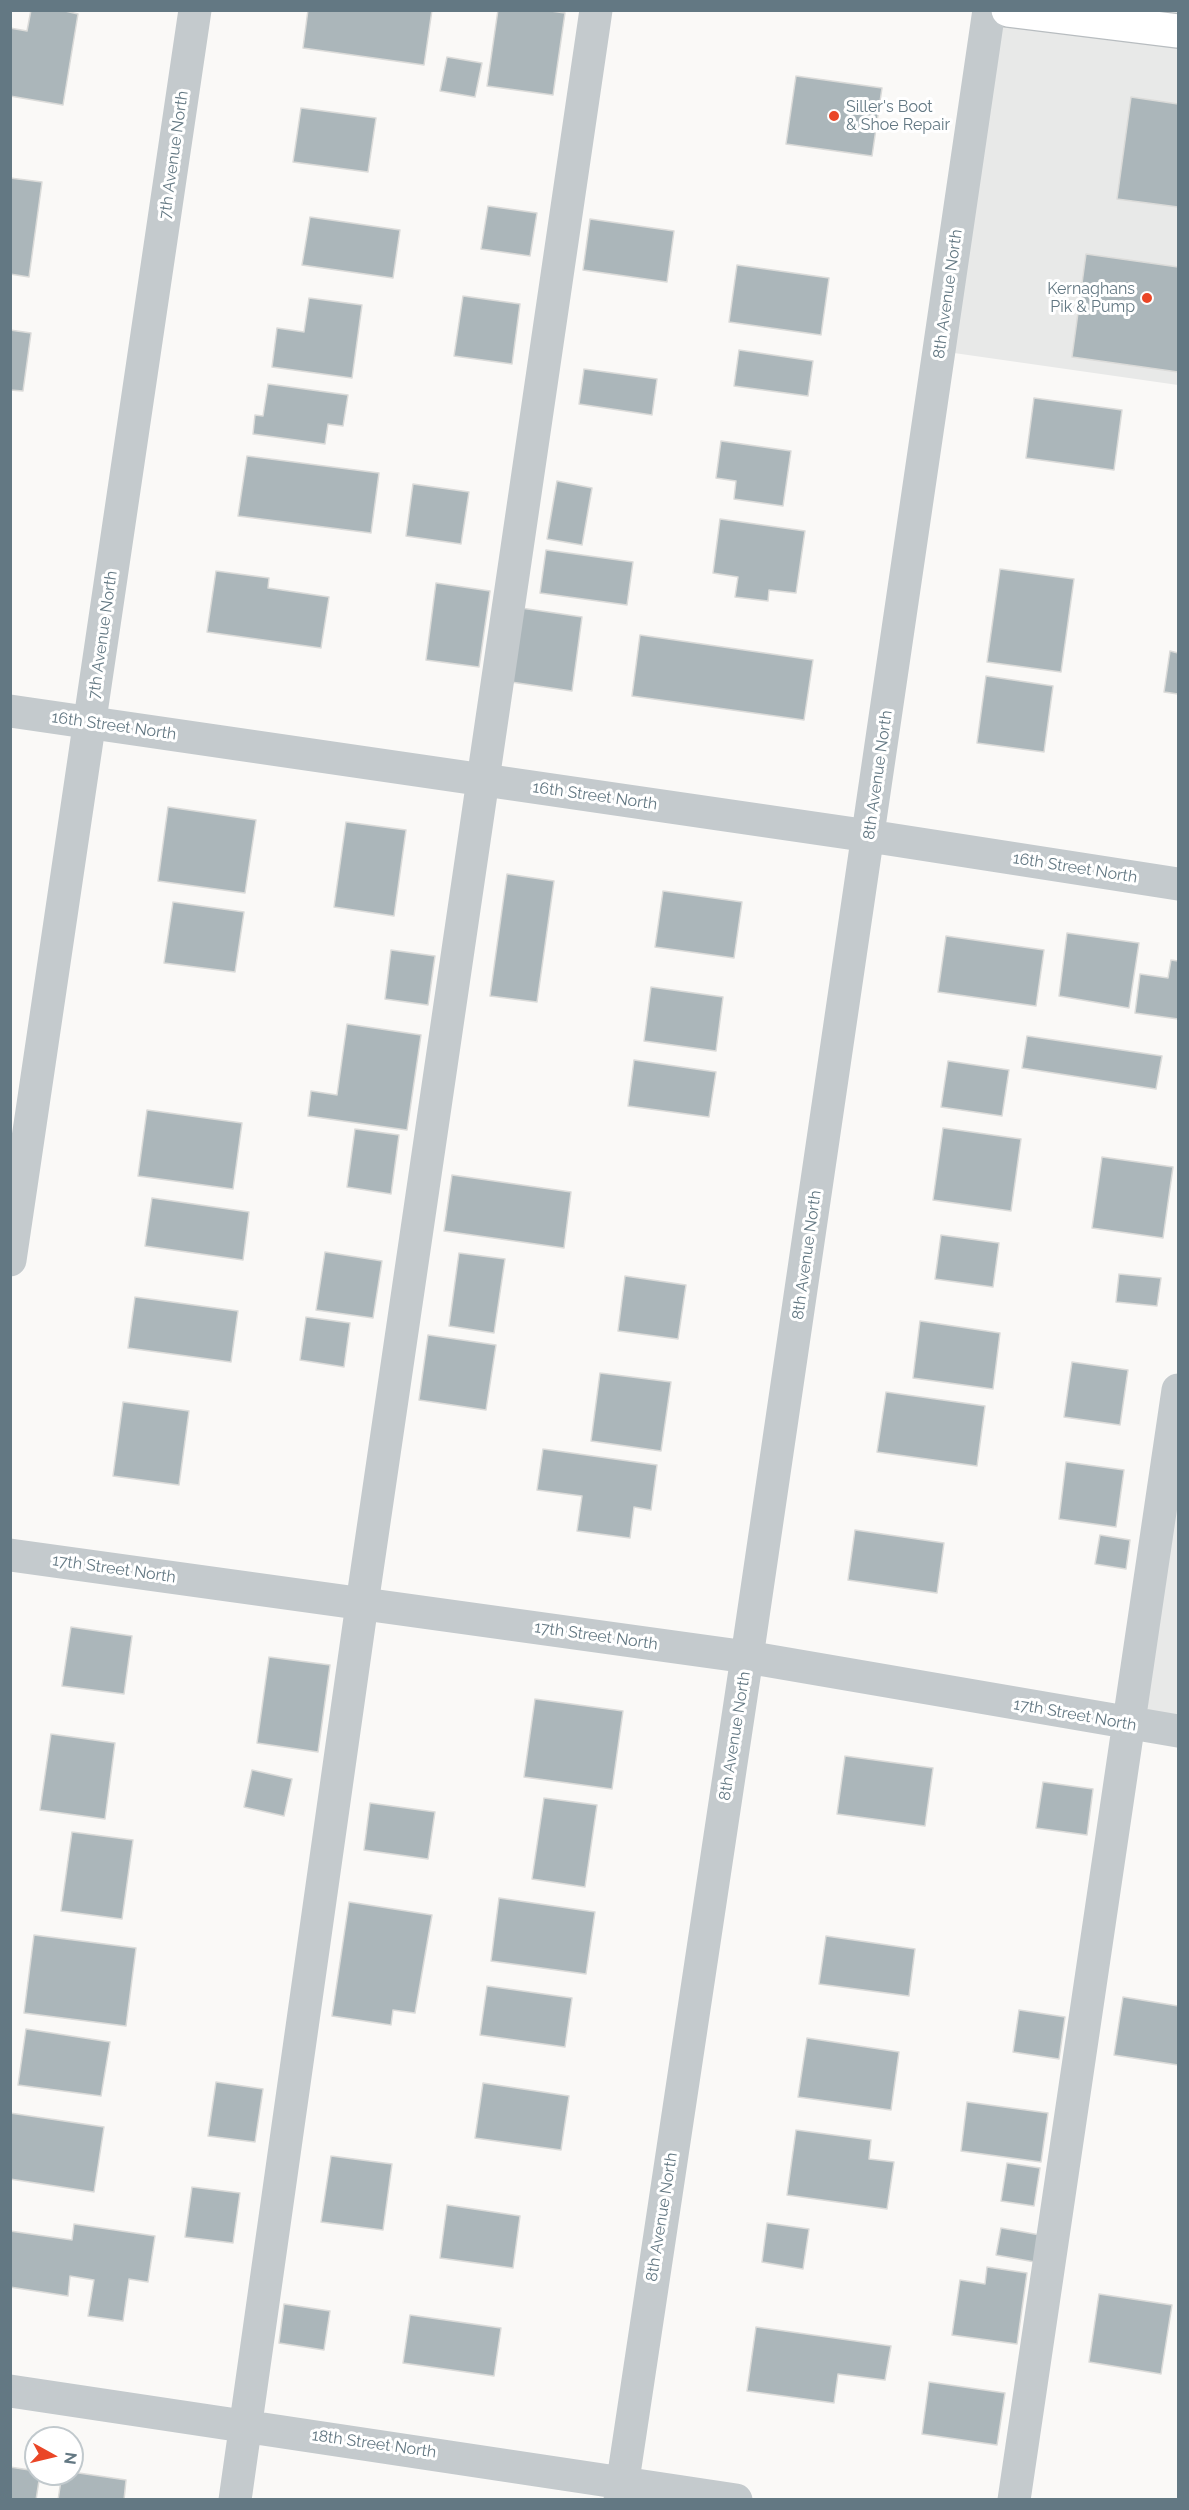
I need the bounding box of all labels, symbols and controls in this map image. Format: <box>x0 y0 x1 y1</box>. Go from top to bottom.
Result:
street label: 7th Avenue North <box>155 89 193 221</box>
place label: Siller's Boot & Shoe Repair <box>846 97 950 135</box>
marker: Siller's Boot & Shoe Repair <box>827 109 841 123</box>
street label: 8th Avenue North <box>929 228 967 360</box>
place label: Kernaghans Pik & Pump <box>1047 279 1135 317</box>
marker: Kernaghans Pik & Pump <box>1140 291 1154 305</box>
street label: 7th Avenue North <box>84 569 122 701</box>
street label: 16th Street North <box>50 708 178 744</box>
street label: 8th Avenue North <box>859 709 897 841</box>
street label: 16th Street North <box>531 778 659 814</box>
street label: 16th Street North <box>1011 849 1139 887</box>
street label: 8th Avenue North <box>788 1189 826 1321</box>
street label: 17th Street North <box>51 1551 177 1587</box>
street label: 17th Street North <box>533 1618 659 1654</box>
street label: 8th Avenue North <box>715 1670 755 1802</box>
street label: 17th Street North <box>1012 1695 1138 1735</box>
street label: 8th Avenue North <box>642 2151 682 2283</box>
north arrow <box>24 2426 84 2486</box>
street label: 18th Street North <box>310 2426 438 2462</box>
text: N <box>60 2451 81 2466</box>

